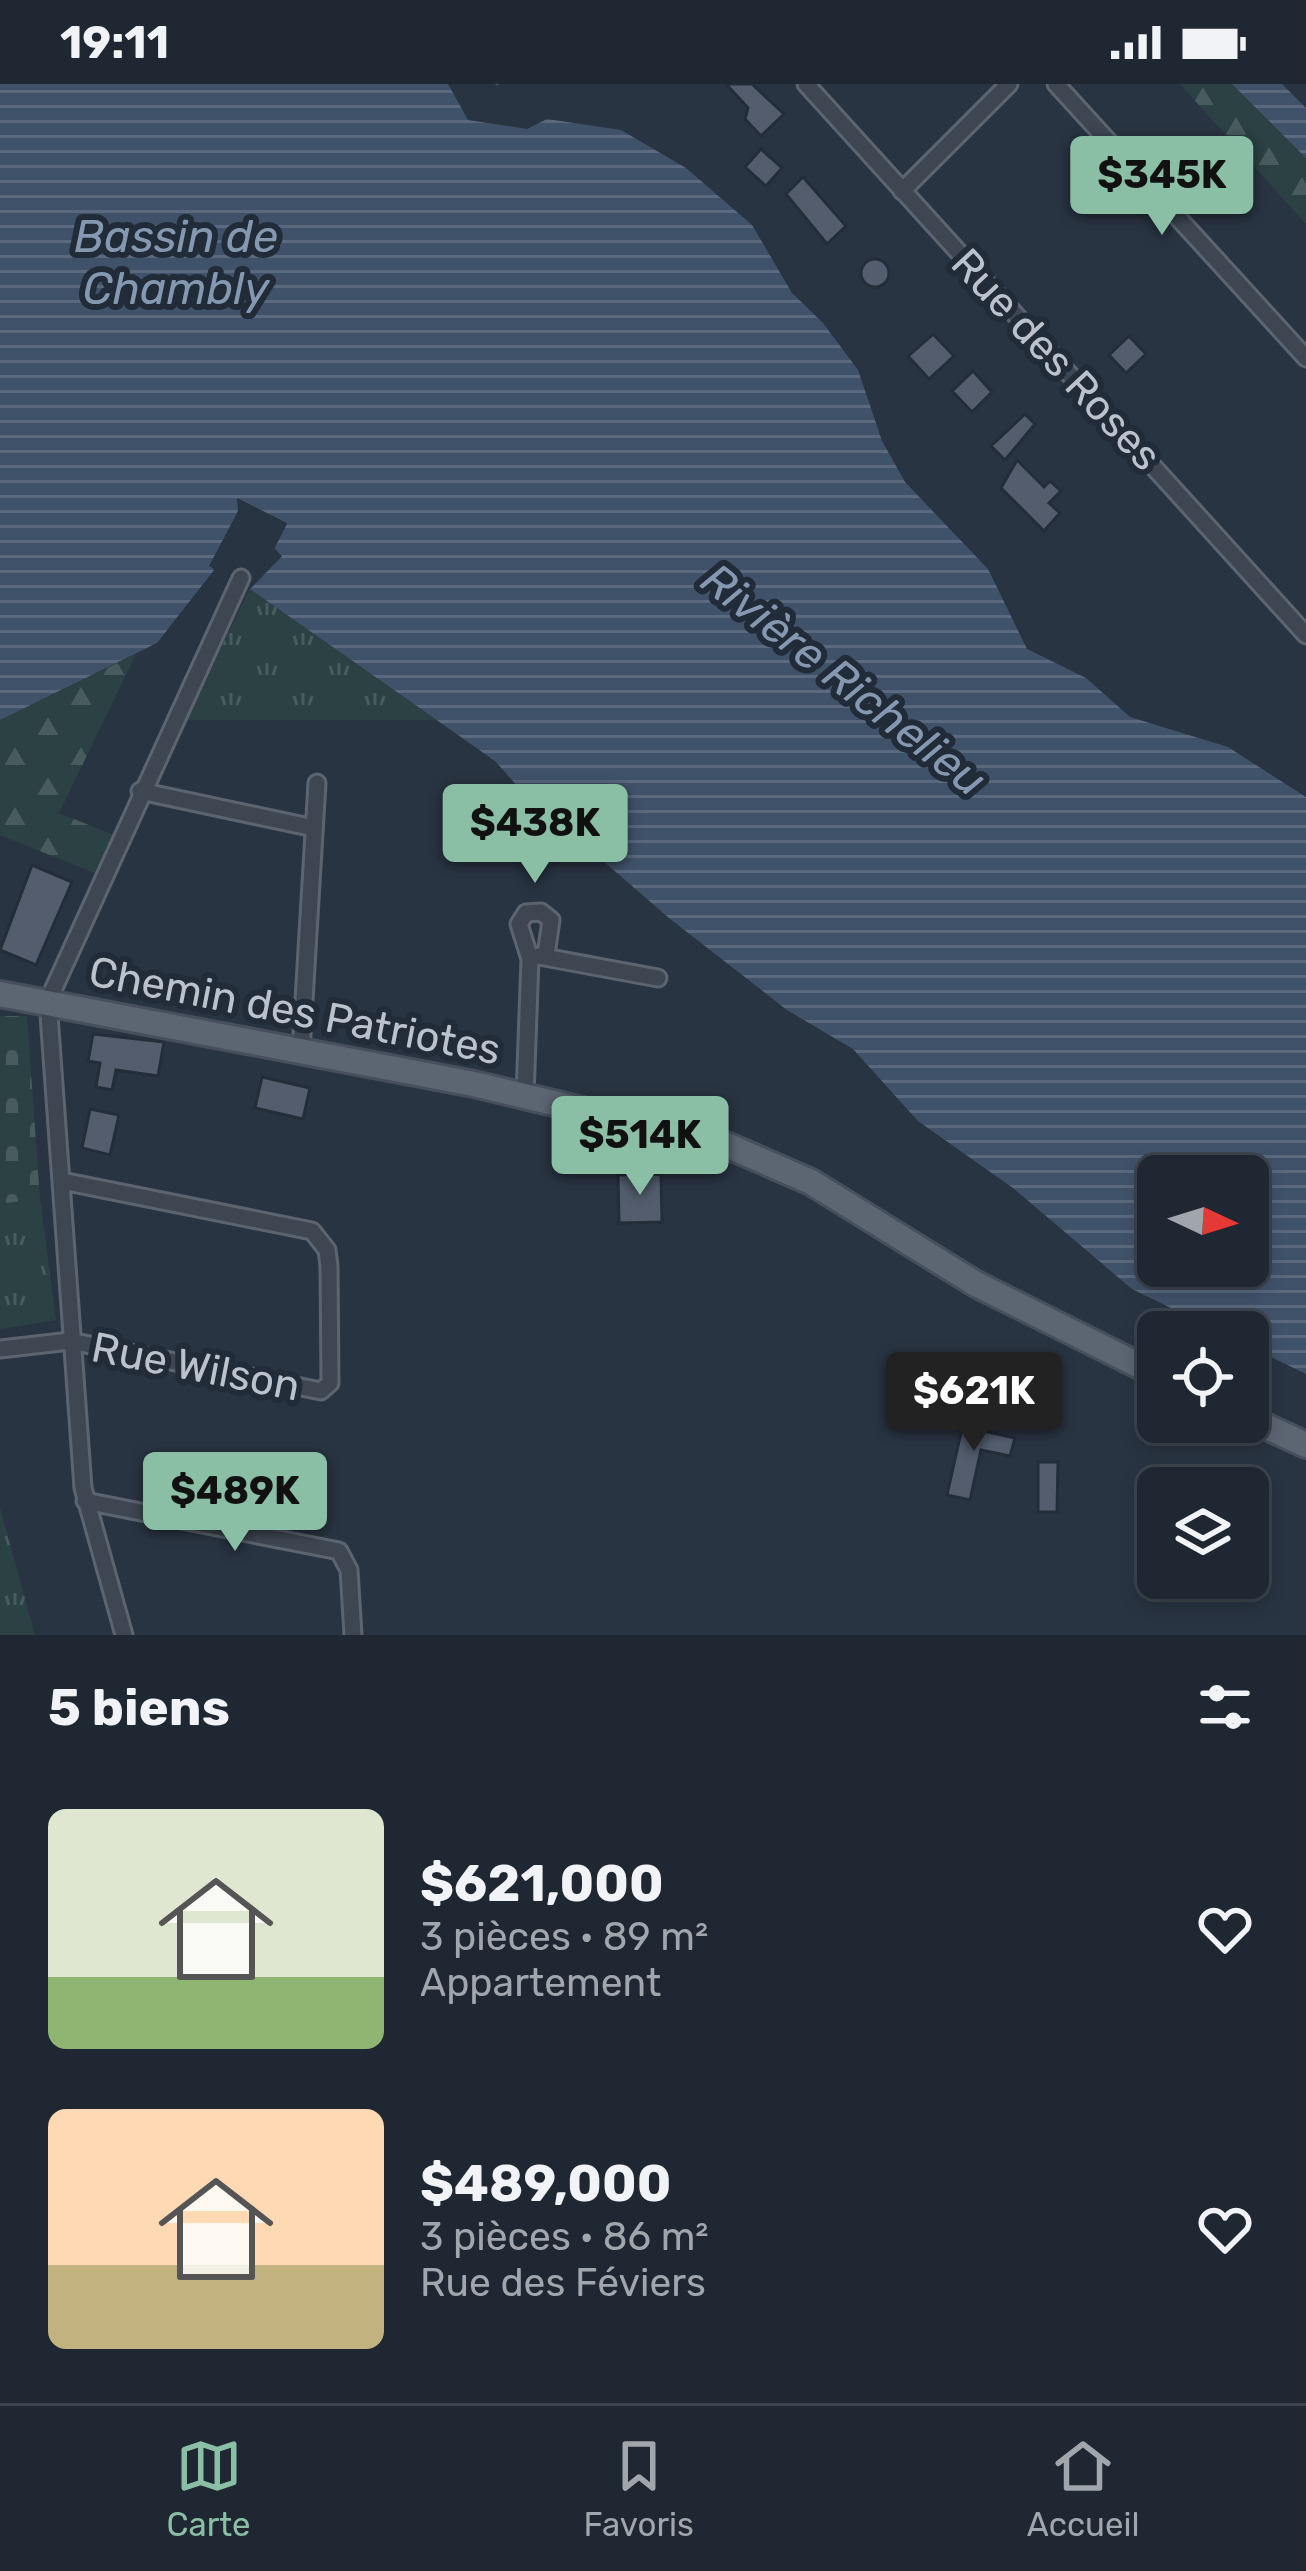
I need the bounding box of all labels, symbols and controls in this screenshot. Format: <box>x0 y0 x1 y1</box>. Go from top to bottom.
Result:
text: 19:11 <box>60 16 169 69</box>
pin: $345K <box>1078 136 1246 238</box>
text: $345K <box>1097 152 1227 198</box>
water label: Bassin de Chambly <box>74 210 278 315</box>
street label: Rue des Roses <box>941 239 1172 481</box>
water label: Rivière Richelieu <box>691 552 996 807</box>
pin: $438K <box>451 784 619 886</box>
text: $438K <box>470 800 600 846</box>
street label: Chemin des Patriotes <box>85 947 505 1075</box>
pin: $514K <box>556 1096 724 1198</box>
text: $514K <box>579 1112 701 1158</box>
north arrow <box>1137 1155 1269 1287</box>
map controls <box>1137 1155 1269 1599</box>
button: locate <box>1137 1311 1269 1443</box>
street label: Rue Wilson <box>88 1322 304 1412</box>
pin: $621K <box>890 1352 1058 1454</box>
text: $621K <box>913 1368 1035 1414</box>
pin: $489K <box>151 1452 319 1554</box>
button: layers <box>1137 1467 1269 1599</box>
text: $489K <box>170 1468 300 1514</box>
icon: filters <box>1192 1674 1258 1740</box>
text: 5 biens <box>48 1677 230 1738</box>
text: $621,000 <box>420 1853 664 1914</box>
icon: home <box>144 1857 288 2001</box>
icon: heart <box>1192 1896 1258 1962</box>
text: 3 pièces · 89 m² <box>420 1914 708 1960</box>
text: Appartement <box>420 1960 661 2006</box>
text: $489,000 <box>420 2153 671 2214</box>
icon: home <box>144 2157 288 2301</box>
icon: heart <box>1192 2196 1258 2262</box>
text: 3 pièces · 86 m² <box>420 2214 709 2260</box>
text: Rue des Féviers <box>420 2260 706 2306</box>
tab: Carte <box>166 2433 251 2544</box>
tab: Favoris <box>584 2433 694 2544</box>
tab: Accueil <box>1027 2433 1139 2544</box>

